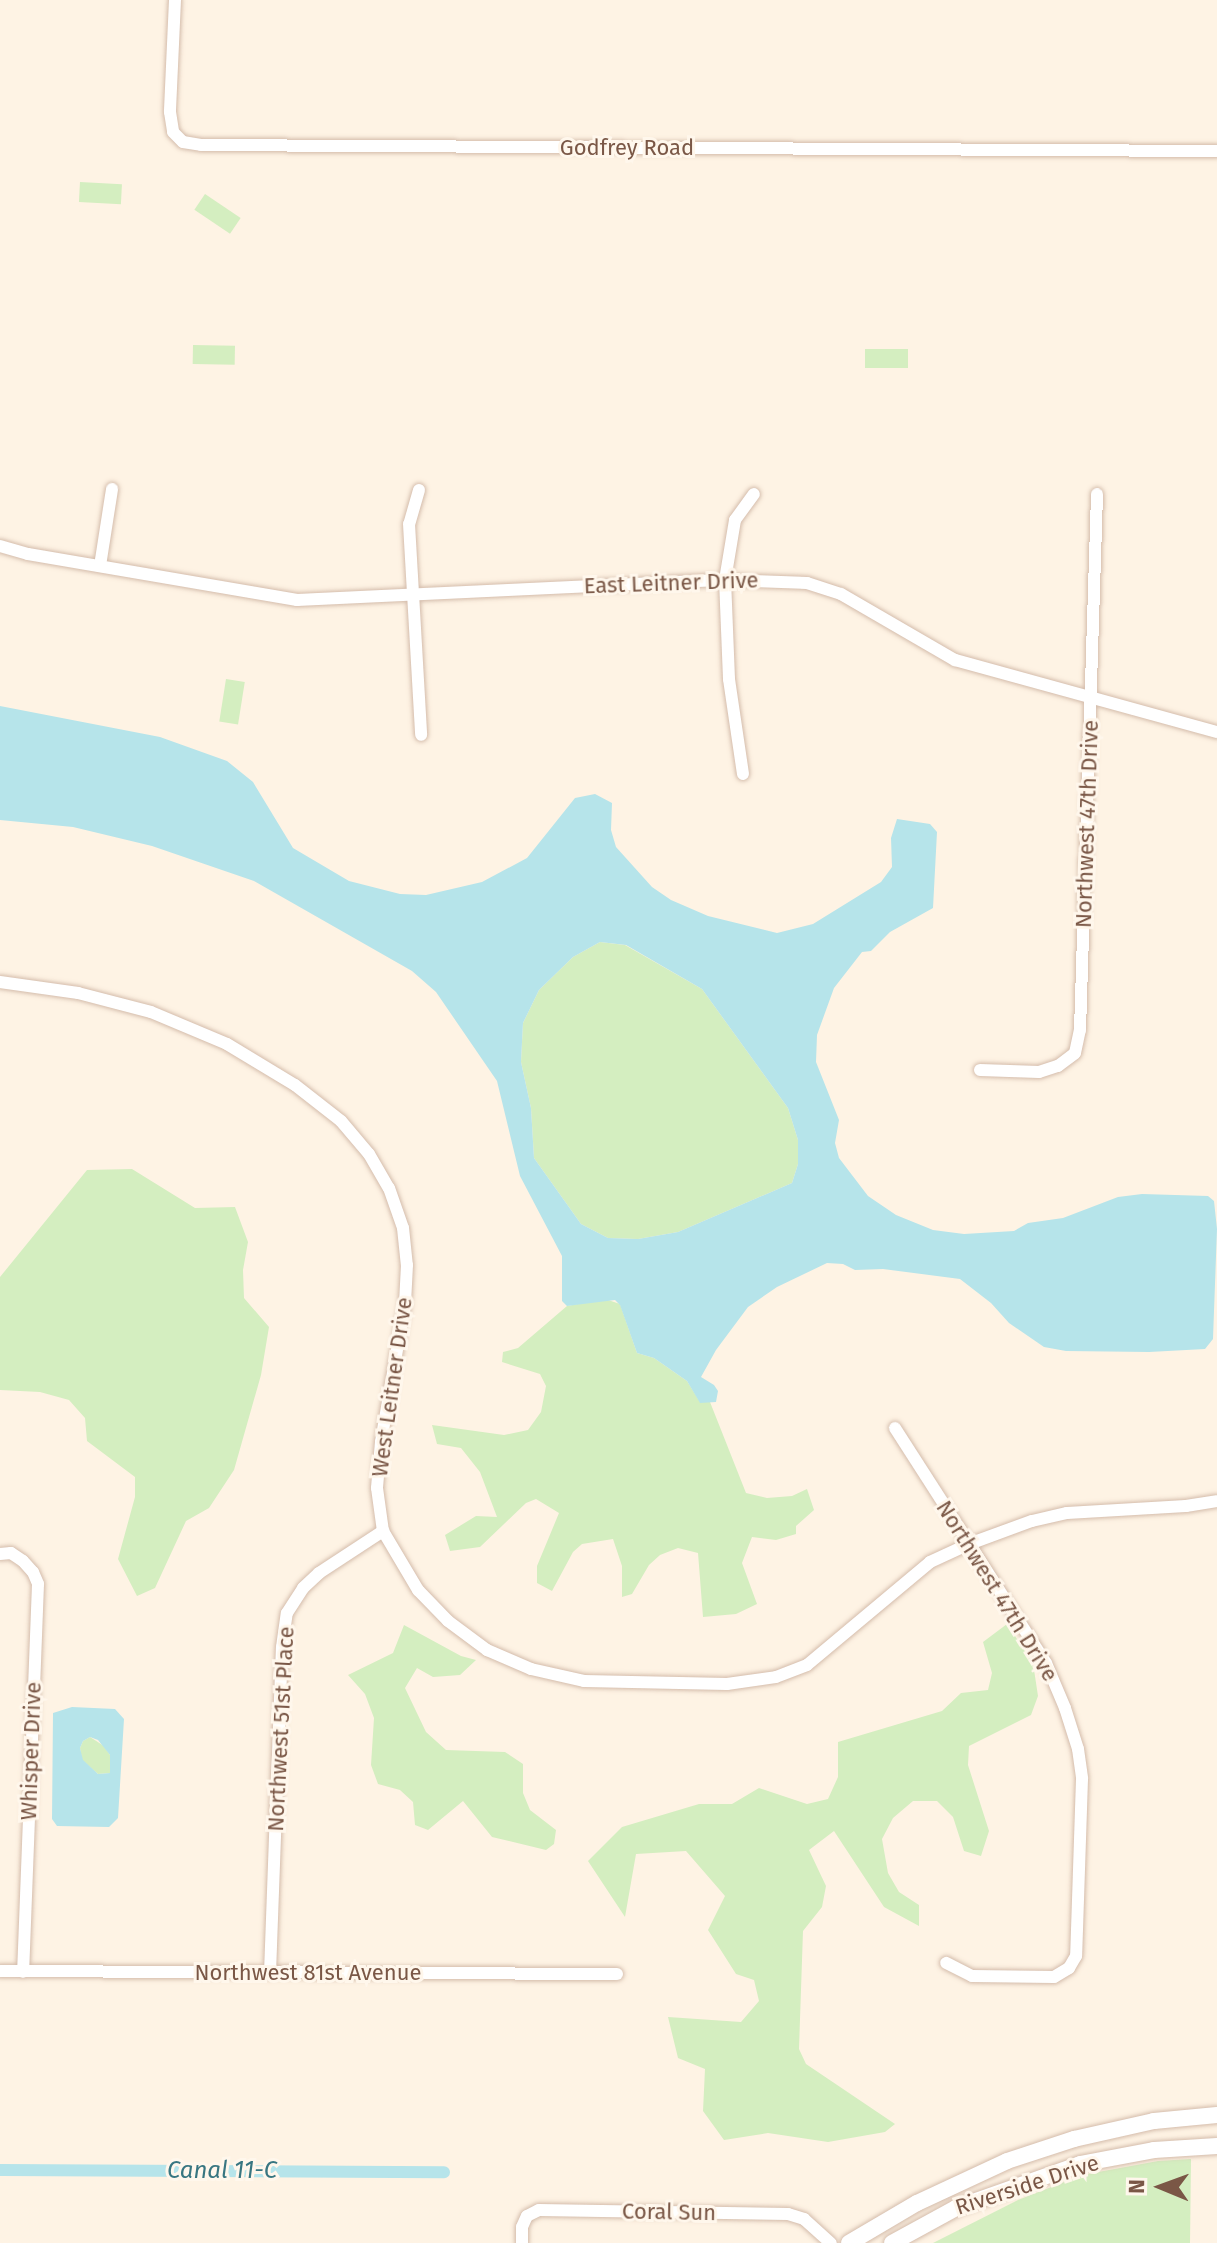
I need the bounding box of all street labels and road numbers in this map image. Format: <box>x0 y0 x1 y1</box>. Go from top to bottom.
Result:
street label: Godfrey Road <box>560 135 694 161</box>
street label: East Leitner Drive <box>583 567 759 599</box>
street label: Northwest 47th Drive <box>1070 719 1104 929</box>
street label: West Leitner Drive <box>366 1295 418 1479</box>
street label: Northwest 47th Drive <box>931 1496 1063 1686</box>
street label: Northwest 51st Place <box>262 1626 300 1832</box>
street label: Whisper Drive <box>15 1681 47 1821</box>
street label: Northwest 81st Avenue <box>194 1960 422 1986</box>
street label: Riverside Drive <box>952 2149 1102 2221</box>
street label: Coral Sun <box>622 2198 716 2226</box>

